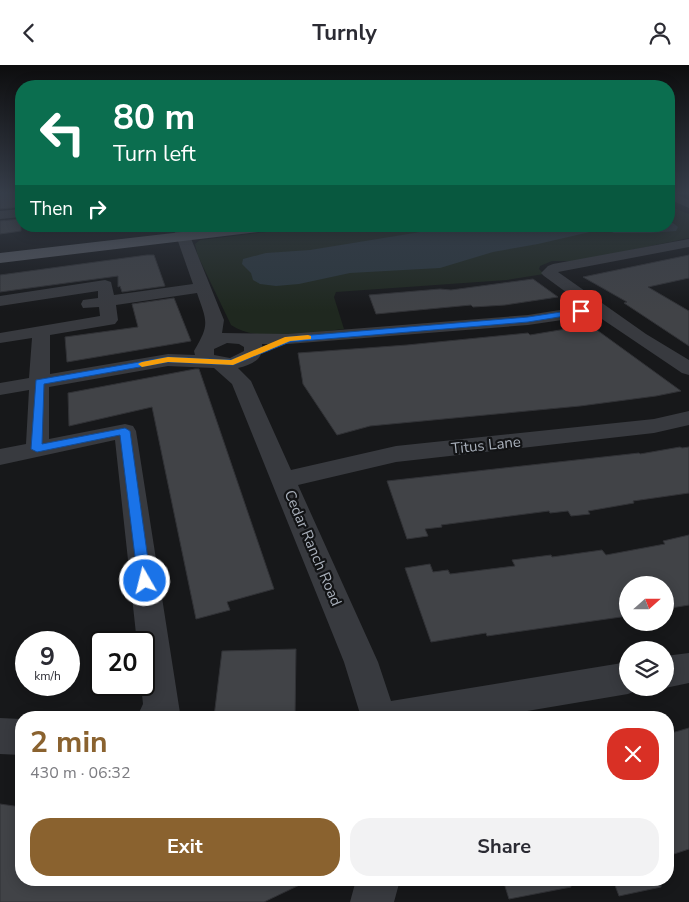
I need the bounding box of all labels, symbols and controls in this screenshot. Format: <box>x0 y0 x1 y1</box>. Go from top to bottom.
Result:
text: Turnly <box>312 18 377 48</box>
icon: back <box>15 19 43 47</box>
icon: person <box>646 19 674 47</box>
text: 80 m <box>113 94 195 141</box>
icon: left <box>30 100 95 165</box>
text: Turn left <box>113 139 196 169</box>
icon: right <box>83 195 111 223</box>
text: Then <box>30 196 73 222</box>
pin <box>560 290 602 332</box>
icon: arrive <box>567 297 595 325</box>
street label: Titus Lane <box>450 431 522 459</box>
street label: Cedar Ranch Road <box>280 487 346 609</box>
position arrow <box>118 554 170 606</box>
north arrow <box>619 576 674 631</box>
map controls <box>619 576 674 696</box>
speed limit sign: 20 <box>90 631 155 696</box>
text: 9 <box>40 640 55 674</box>
button: layers <box>619 641 674 696</box>
text: km/h <box>34 668 61 684</box>
text: 2 min <box>30 722 108 763</box>
button: close <box>607 728 659 780</box>
text: 430 m · 06:32 <box>30 762 131 784</box>
button: Exit <box>30 818 340 876</box>
button: Share <box>350 818 659 876</box>

